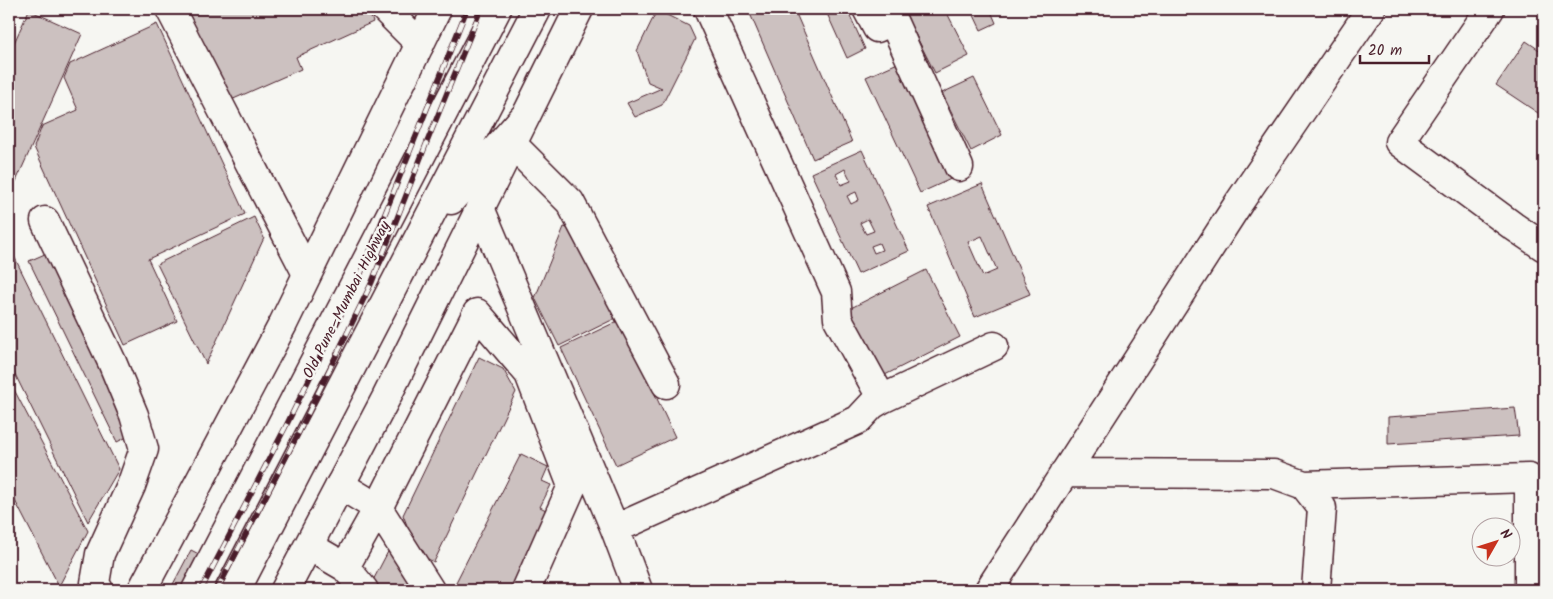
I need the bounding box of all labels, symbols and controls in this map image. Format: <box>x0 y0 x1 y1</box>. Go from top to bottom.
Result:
scale bar <box>1360 32 1429 64</box>
text: 20 m <box>1368 39 1402 63</box>
street label: Old Pune–Mumbai Highway <box>297 216 398 383</box>
north arrow <box>1470 516 1520 566</box>
text: N <box>1494 524 1517 545</box>

